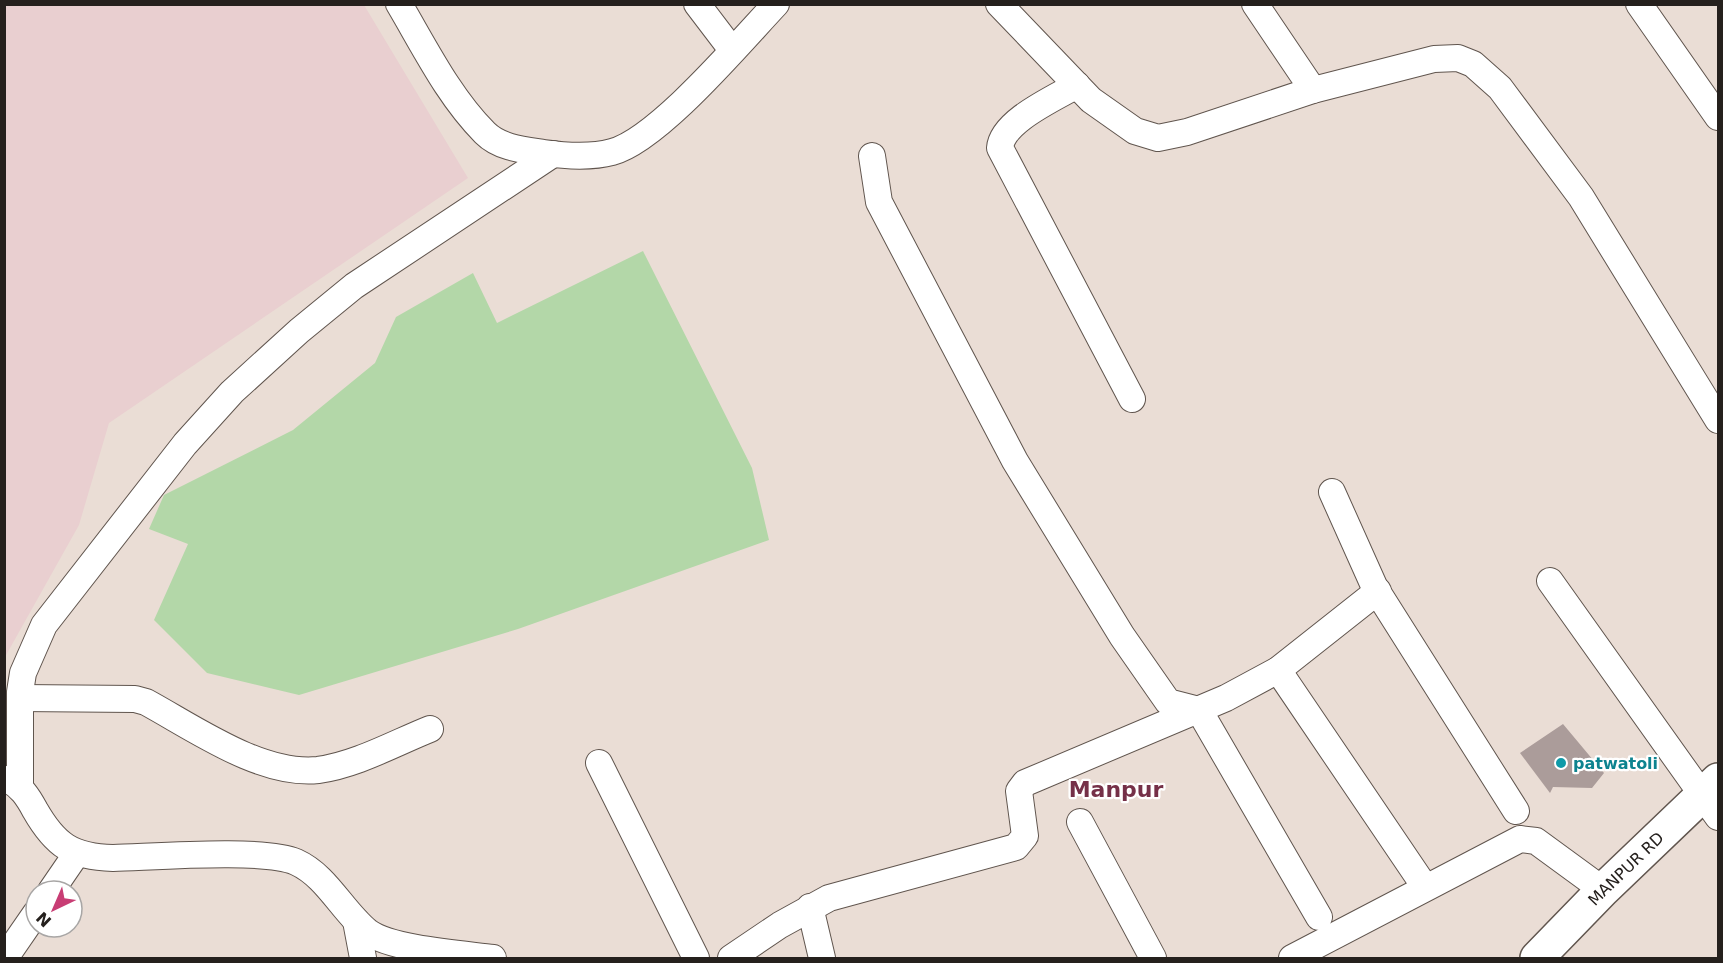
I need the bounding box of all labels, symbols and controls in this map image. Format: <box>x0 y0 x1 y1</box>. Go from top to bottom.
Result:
place label: patwatoli <box>1573 754 1658 773</box>
marker: patwatoli <box>1554 756 1568 770</box>
district label: Manpur <box>1069 777 1163 802</box>
street label: MANPUR RD <box>1584 828 1668 910</box>
north arrow <box>24 879 84 939</box>
text: N <box>33 908 55 931</box>

